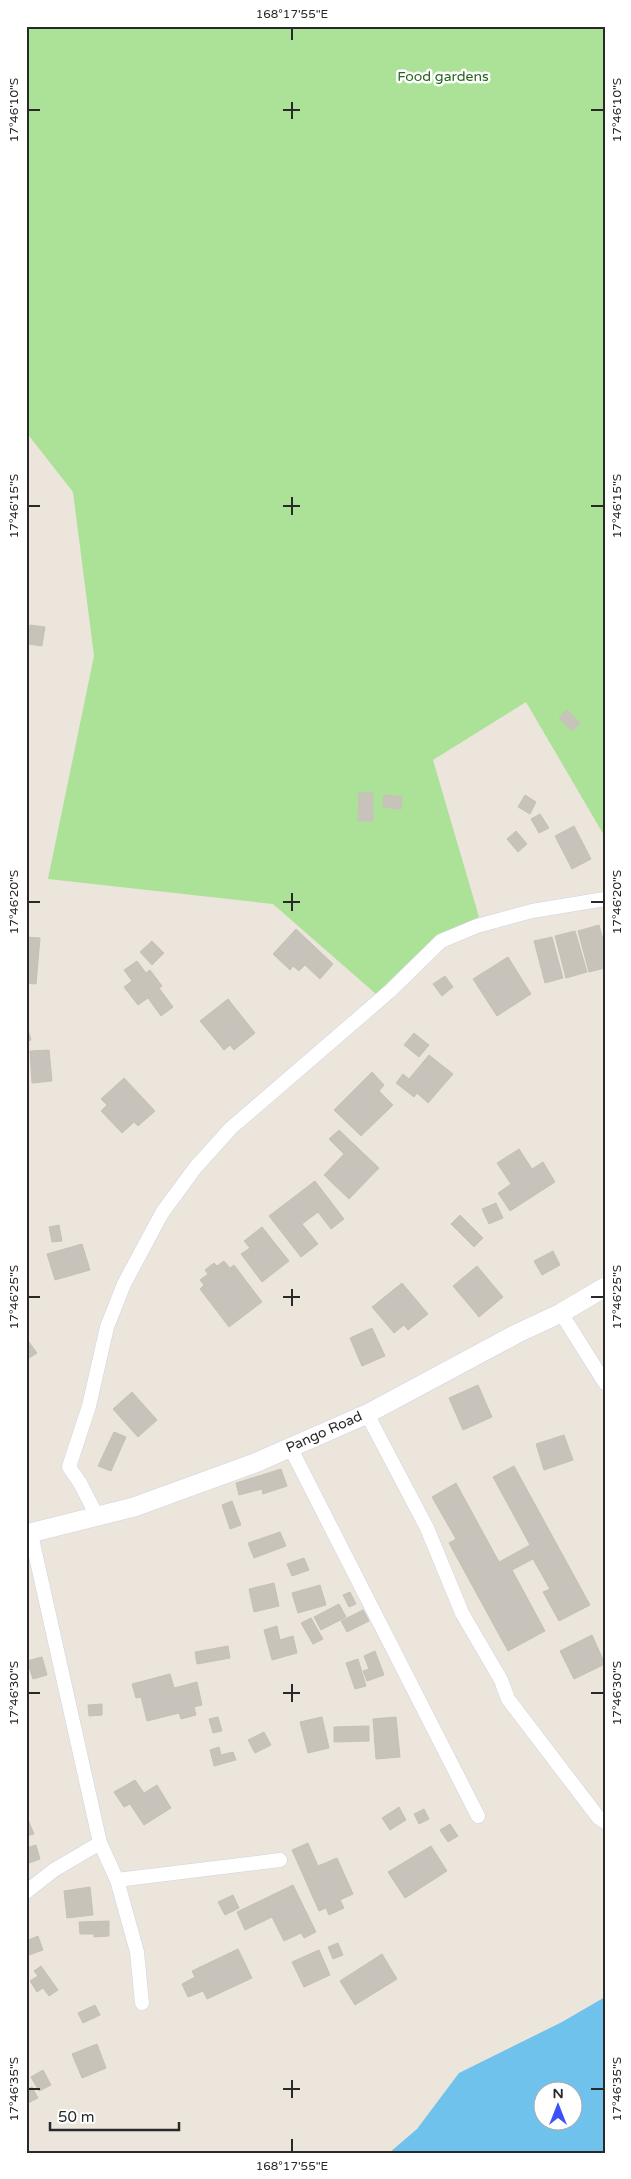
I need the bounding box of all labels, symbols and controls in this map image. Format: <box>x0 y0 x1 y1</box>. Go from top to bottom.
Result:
text: 168°17'55"E <box>256 7 329 21</box>
park label: Food gardens <box>397 68 489 85</box>
text: 17°46'10"S <box>7 78 21 142</box>
text: 17°46'10"S <box>610 78 624 142</box>
text: 17°46'15"S <box>7 474 21 538</box>
text: 17°46'15"S <box>610 474 624 538</box>
text: 17°46'20"S <box>7 870 21 934</box>
text: 17°46'20"S <box>610 870 624 934</box>
text: 17°46'25"S <box>7 1265 21 1329</box>
text: 17°46'25"S <box>610 1265 624 1329</box>
street label: Pango Road <box>283 1408 365 1456</box>
text: 17°46'30"S <box>7 1661 21 1725</box>
text: 17°46'30"S <box>610 1661 624 1725</box>
text: 17°46'35"S <box>7 2057 21 2121</box>
text: 17°46'35"S <box>610 2057 624 2121</box>
north arrow <box>534 2082 584 2132</box>
text: N <box>552 2085 564 2102</box>
scale bar <box>50 2099 179 2131</box>
text: 50 m <box>58 2108 95 2126</box>
text: 168°17'55"E <box>256 2159 329 2173</box>

